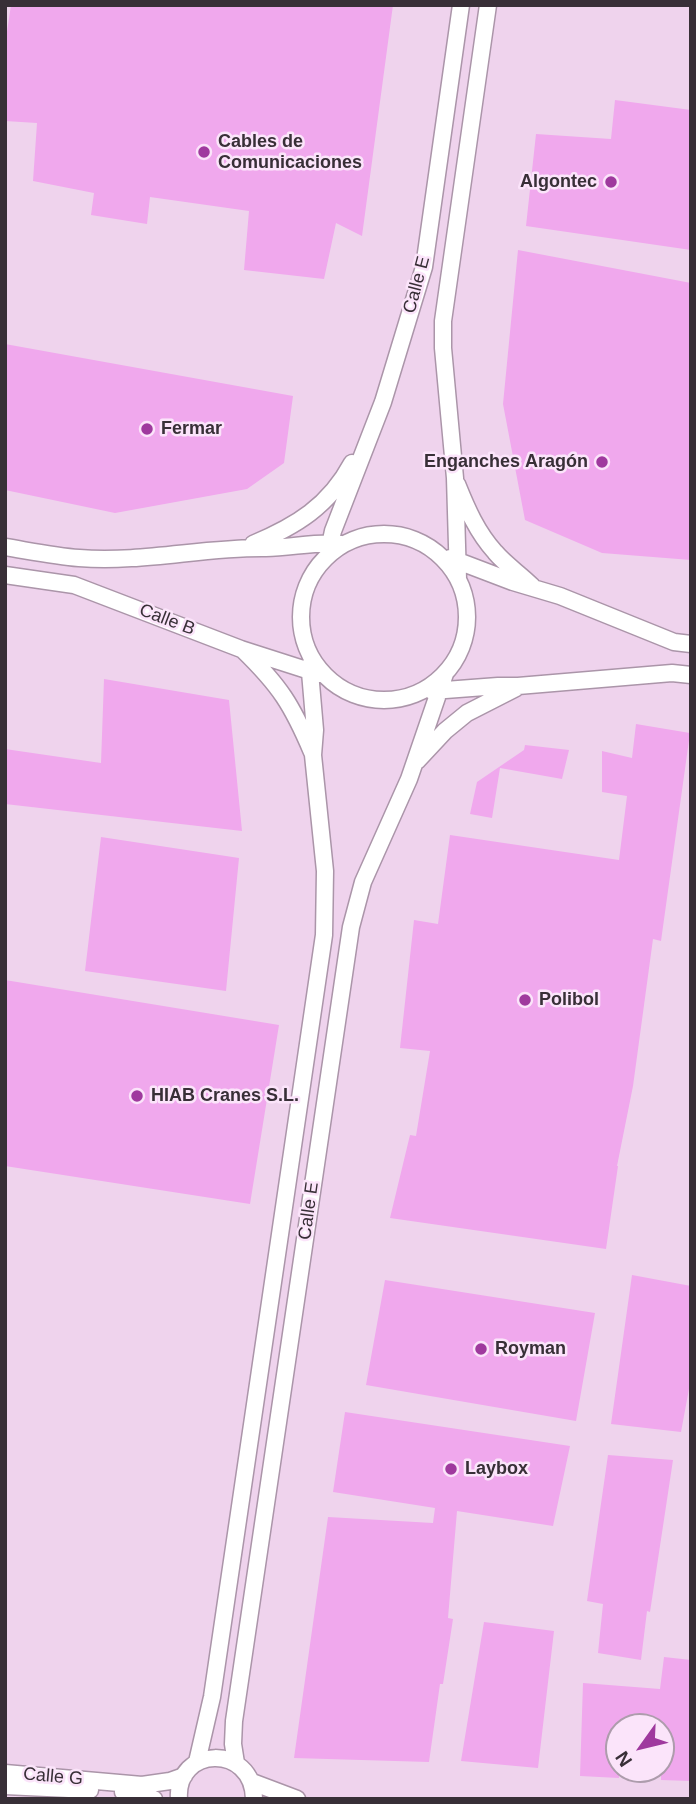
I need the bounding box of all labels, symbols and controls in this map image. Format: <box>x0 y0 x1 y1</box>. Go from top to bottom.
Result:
place label: Cables de Comunicaciones <box>218 131 362 174</box>
marker: Cables de Comunicaciones <box>196 144 212 160</box>
place label: Algontec <box>520 171 597 193</box>
marker: Algontec <box>603 174 619 190</box>
street label: Calle E <box>399 254 435 316</box>
place label: Fermar <box>161 418 222 440</box>
marker: Fermar <box>139 421 155 437</box>
place label: Enganches Aragón <box>424 451 588 473</box>
marker: Enganches Aragón <box>594 454 610 470</box>
street label: Calle B <box>136 600 198 640</box>
place label: Polibol <box>539 989 599 1011</box>
marker: Polibol <box>517 992 533 1008</box>
place label: HIAB Cranes S.L. <box>151 1085 299 1107</box>
marker: HIAB Cranes S.L. <box>129 1088 145 1104</box>
street label: Calle E <box>294 1181 324 1241</box>
place label: Royman <box>495 1338 566 1360</box>
marker: Royman <box>473 1341 489 1357</box>
place label: Laybox <box>465 1458 528 1480</box>
marker: Laybox <box>443 1461 459 1477</box>
north arrow <box>605 1713 675 1783</box>
text: N <box>611 1747 636 1770</box>
street label: Calle G <box>22 1764 84 1790</box>

